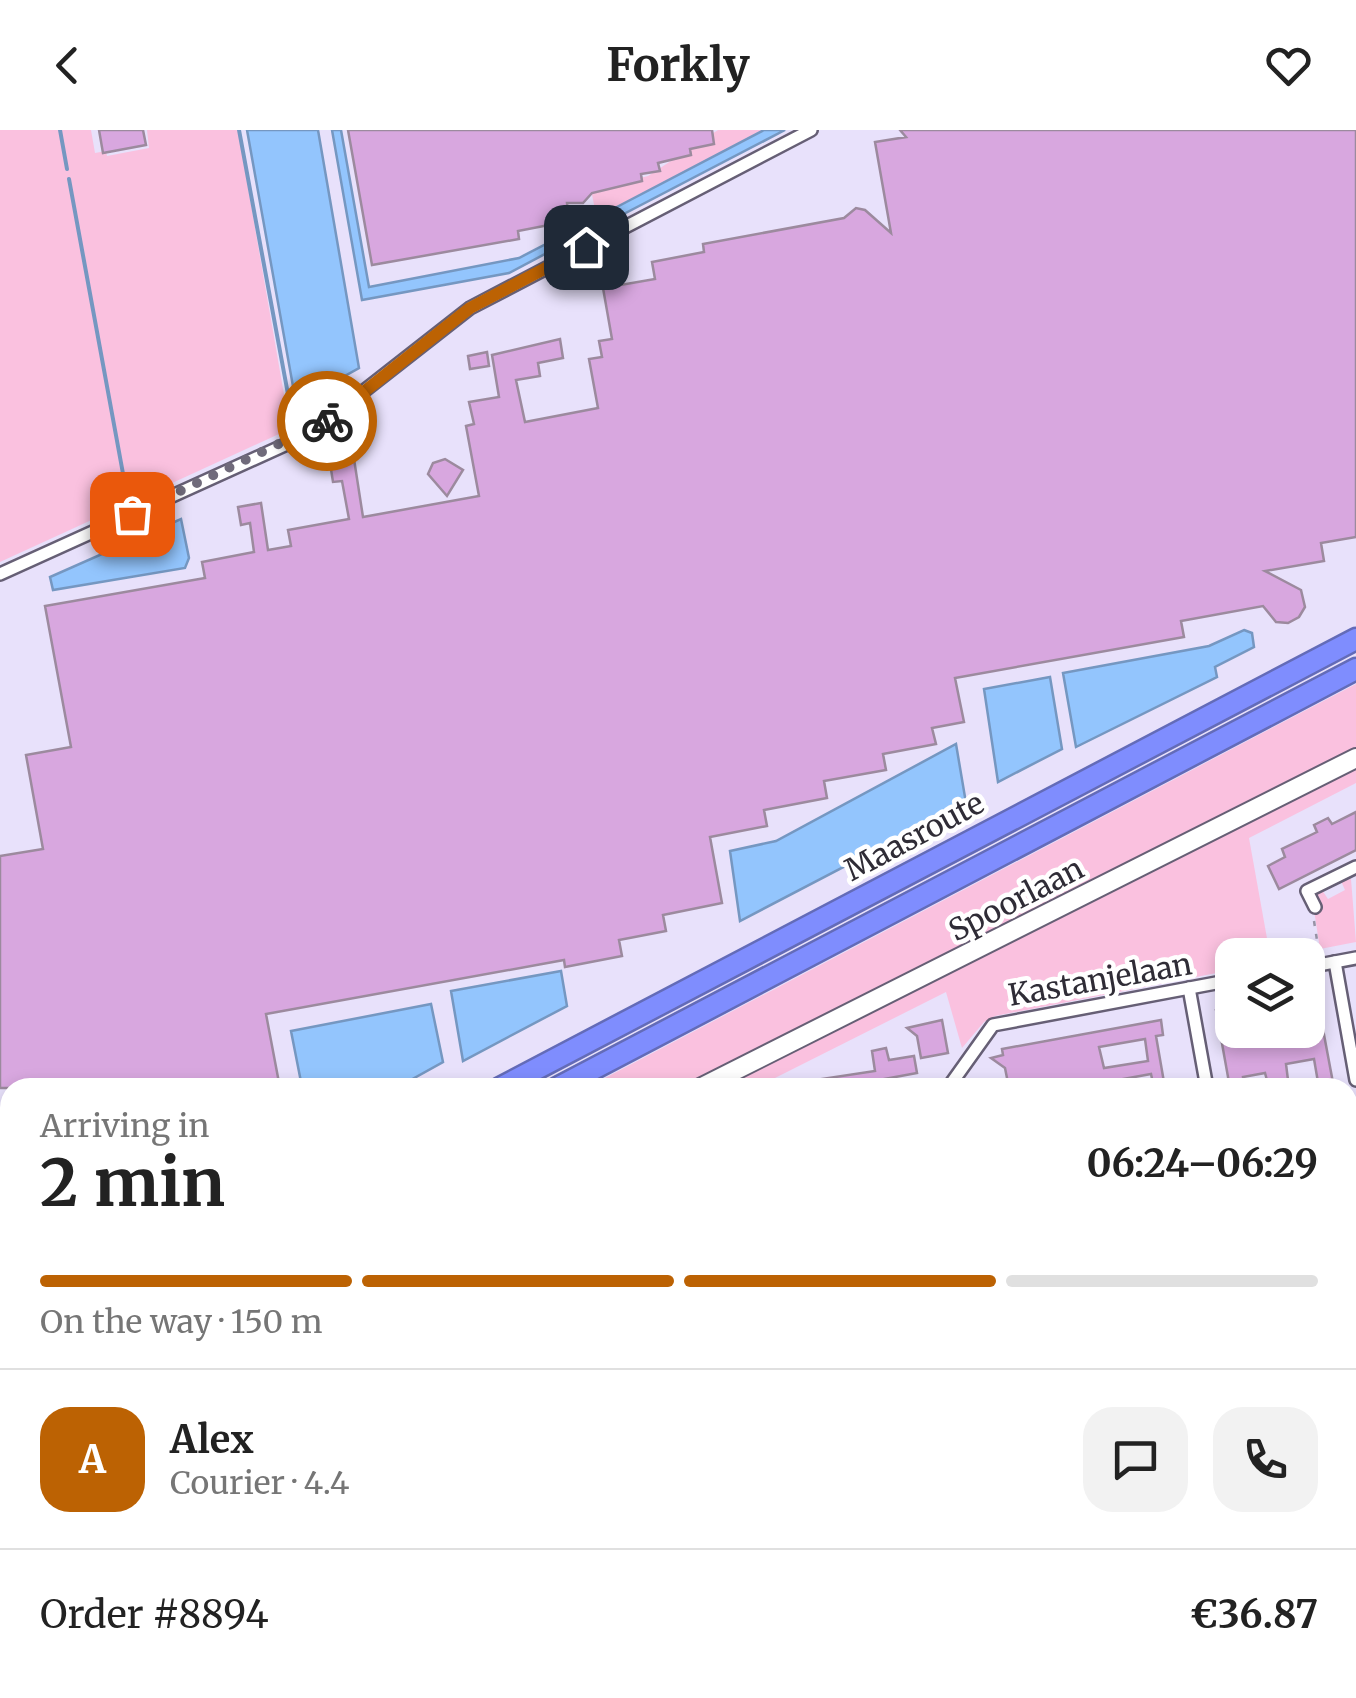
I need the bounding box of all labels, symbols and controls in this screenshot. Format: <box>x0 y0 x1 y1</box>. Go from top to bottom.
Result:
text: Forkly <box>606 37 750 93</box>
icon: back <box>40 38 95 93</box>
icon: heart <box>1261 38 1316 93</box>
pin <box>544 205 629 290</box>
icon: home <box>559 220 614 275</box>
courier <box>277 371 377 471</box>
icon: bike <box>300 394 355 449</box>
pin <box>90 472 175 557</box>
icon: bag <box>105 487 160 542</box>
street label: Maasroute <box>838 784 990 888</box>
street label: Spoorlaan <box>942 849 1090 949</box>
map controls <box>1215 938 1325 1048</box>
button: layers <box>1215 938 1325 1048</box>
street label: Kastanjelaan <box>1005 944 1195 1014</box>
text: Arriving in <box>40 1106 209 1146</box>
text: 06:24–06:29 <box>1087 1140 1318 1187</box>
text: 2 min <box>40 1142 225 1224</box>
text: On the way · 150 m <box>40 1302 322 1342</box>
button: chat <box>1083 1407 1188 1512</box>
button: phone <box>1213 1407 1318 1512</box>
text: Alex <box>170 1416 254 1463</box>
text: A <box>79 1436 106 1483</box>
text: Courier · 4.4 <box>170 1463 350 1503</box>
text: Order #8894 <box>40 1591 269 1638</box>
text: €36.87 <box>1190 1591 1318 1638</box>

